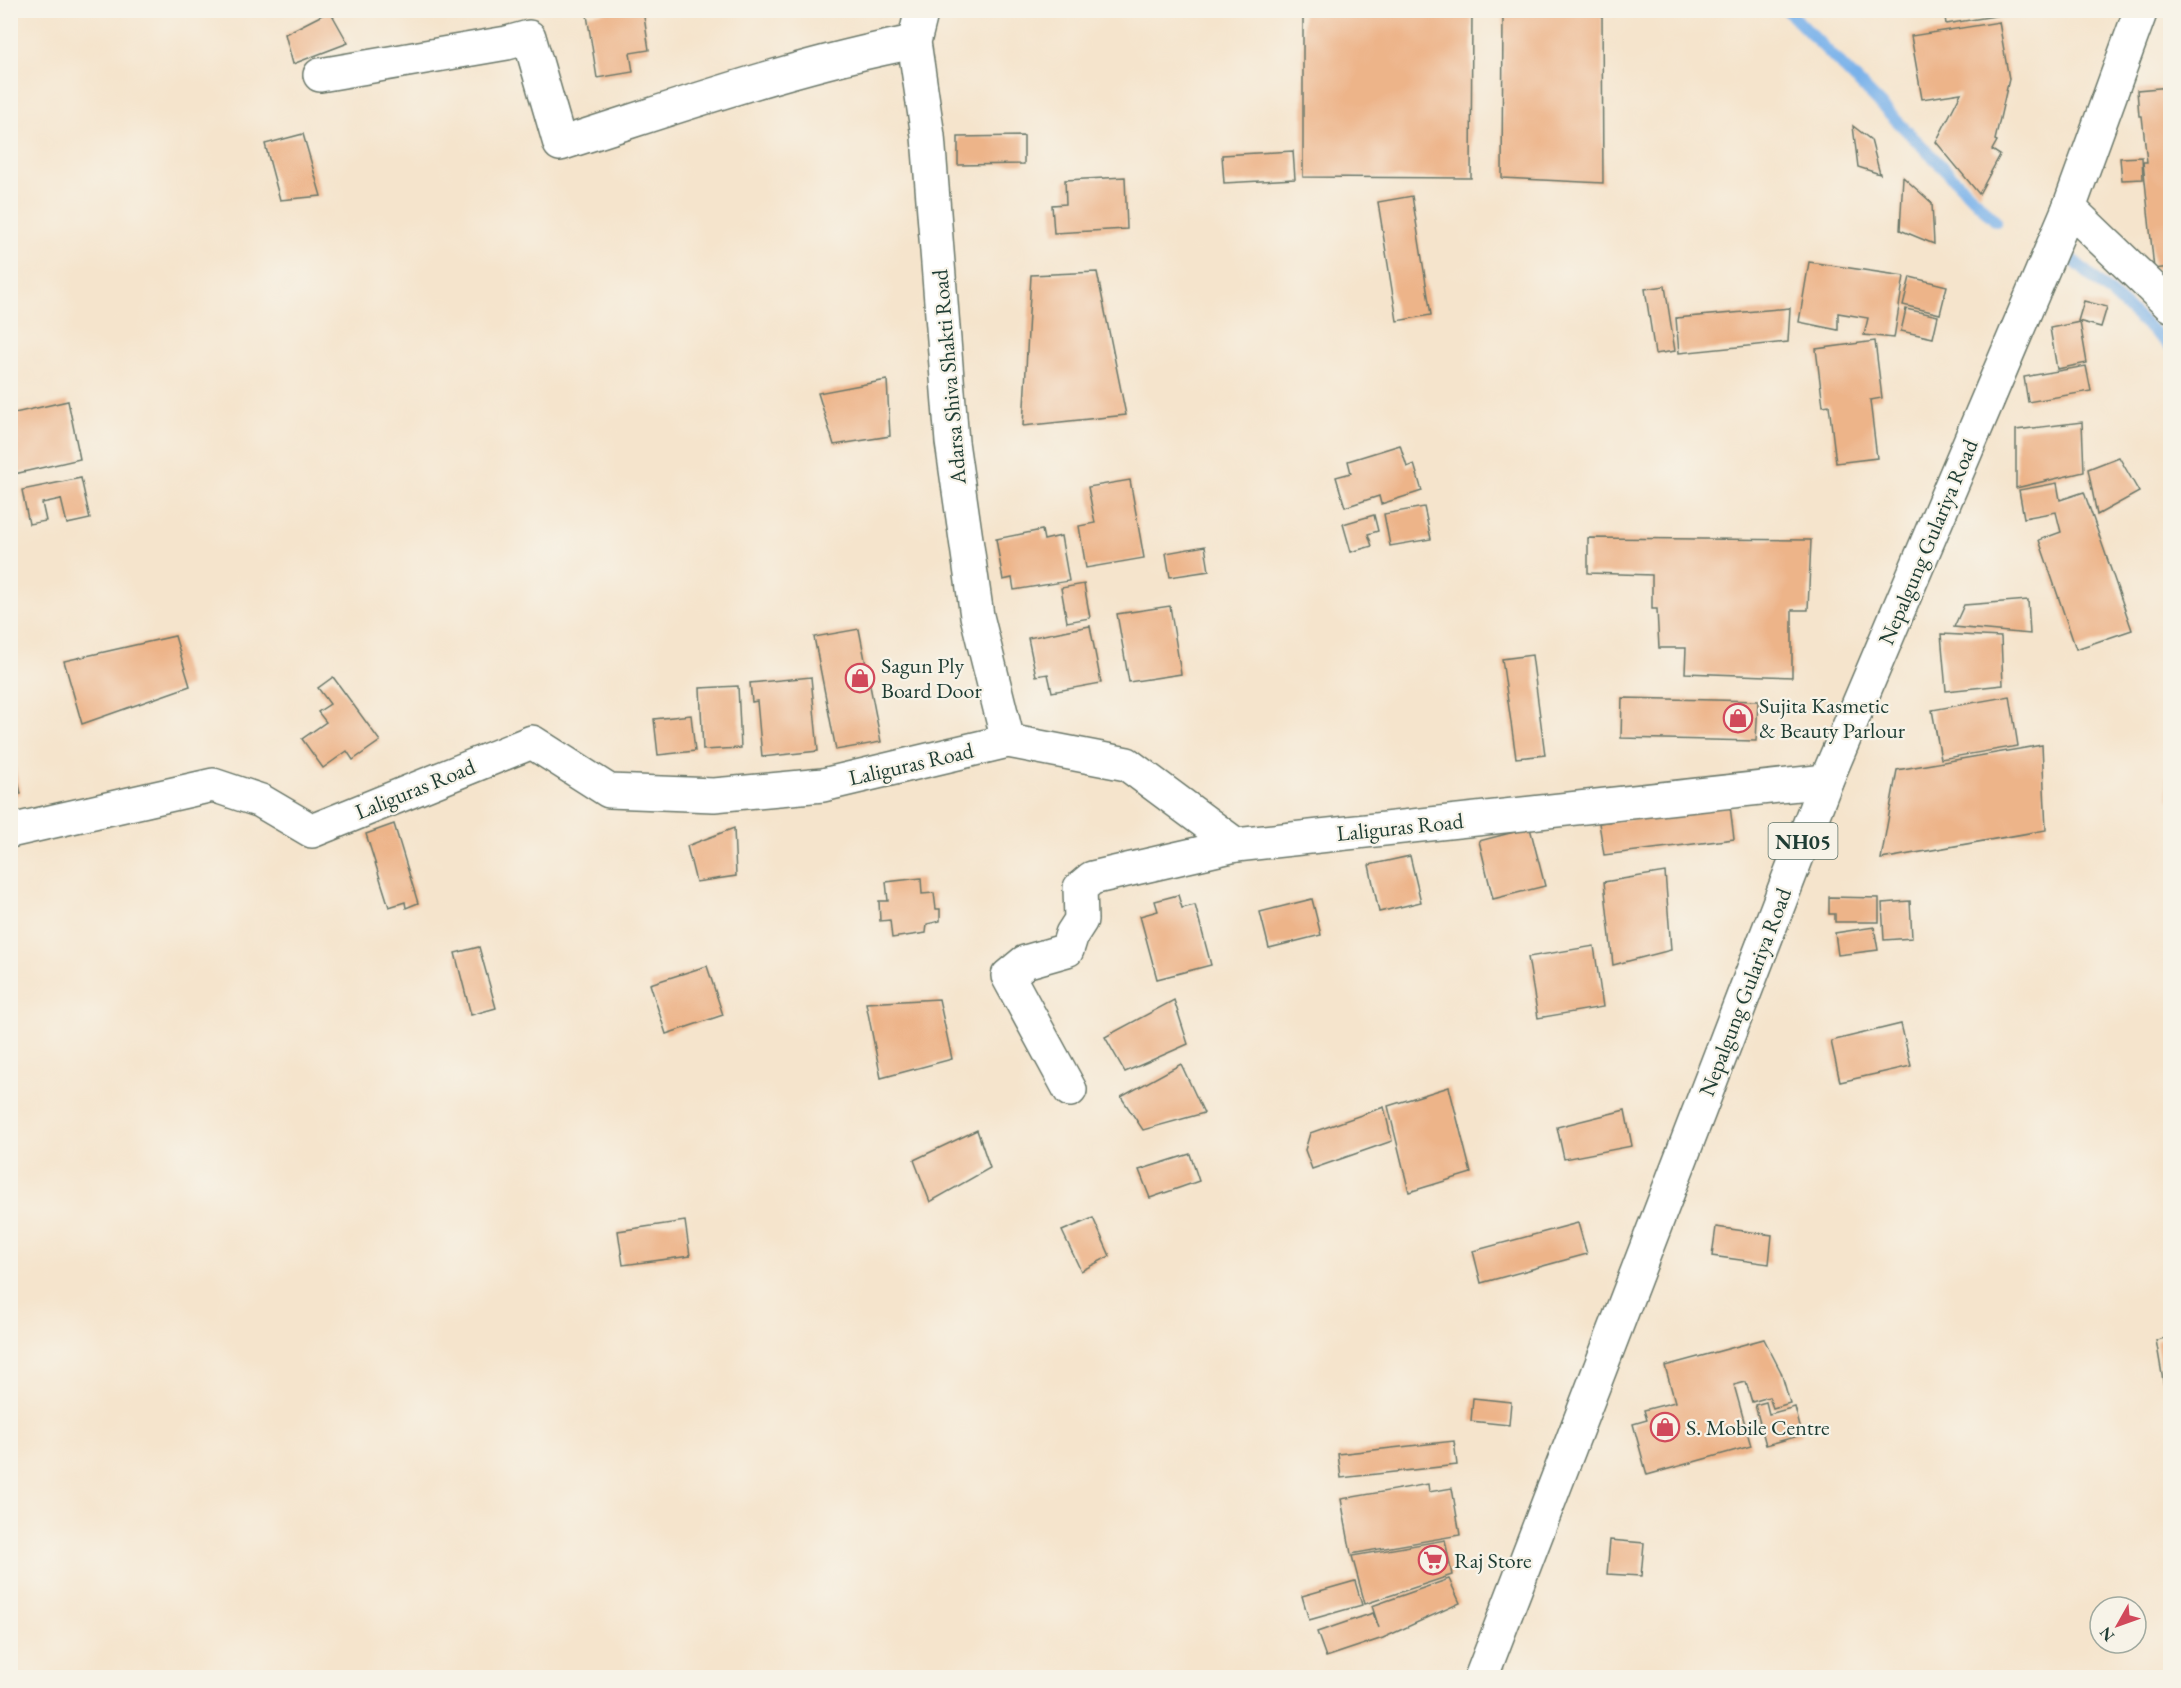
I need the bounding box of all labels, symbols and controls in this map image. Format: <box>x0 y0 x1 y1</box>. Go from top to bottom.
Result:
street label: Adarsa Shiva Shakti Road <box>925 267 973 487</box>
street label: Nepalgung Gulariya Road <box>1872 434 1985 649</box>
place label: Sagun Ply Board Door <box>881 651 982 705</box>
shop icon: Sagun Ply Board Door <box>844 662 876 694</box>
place label: Sujita Kasmetic & Beauty Parlour <box>1759 691 1906 745</box>
shop icon: Sujita Kasmetic & Beauty Parlour <box>1722 702 1754 734</box>
street label: Laliguras Road <box>846 735 977 792</box>
street label: Laliguras Road <box>351 751 480 826</box>
street label: Laliguras Road <box>1335 806 1466 848</box>
road number: NH05 <box>1768 823 1838 859</box>
street label: Nepalgung Gulariya Road <box>1692 883 1798 1100</box>
shop icon: S. Mobile Centre <box>1649 1411 1681 1443</box>
place label: S. Mobile Centre <box>1686 1413 1830 1442</box>
supermarket icon: Raj Store <box>1417 1544 1449 1576</box>
place label: Raj Store <box>1454 1546 1532 1575</box>
north arrow <box>2088 1595 2148 1655</box>
text: N <box>2095 1623 2119 1646</box>

